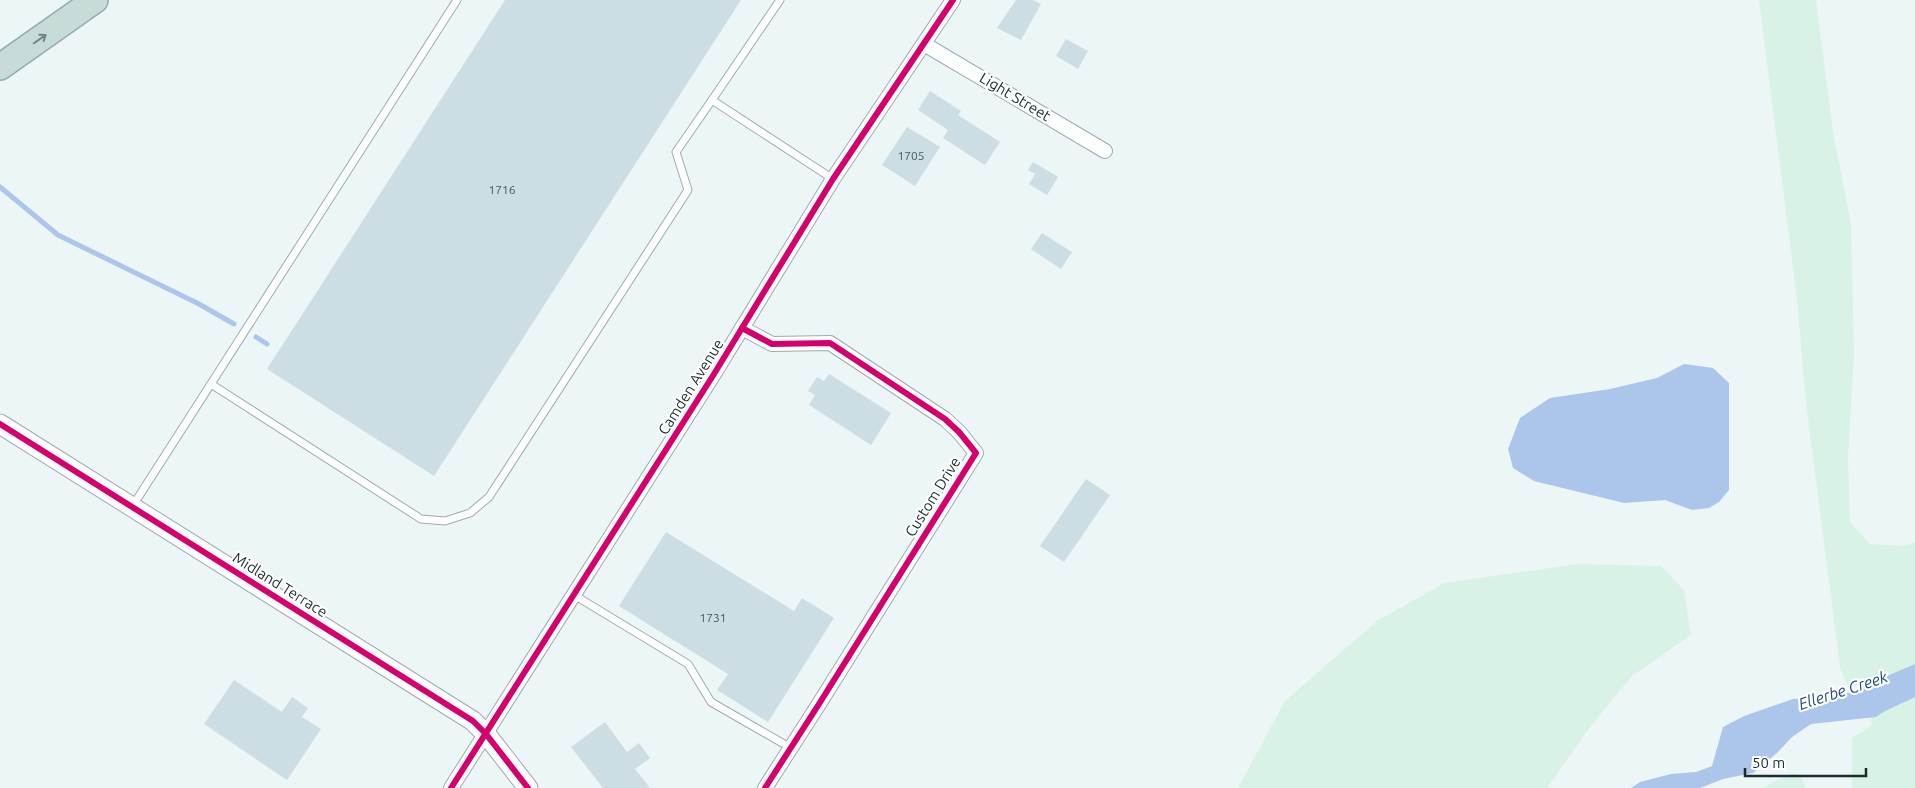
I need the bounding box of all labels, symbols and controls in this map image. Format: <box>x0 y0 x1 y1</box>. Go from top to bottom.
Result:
one-way arrow <box>33 34 47 44</box>
street label: Light Street <box>977 69 1054 124</box>
house number: 1705 <box>897 149 925 162</box>
house number: 1716 <box>488 183 516 196</box>
street label: Camden Avenue <box>654 336 727 438</box>
street label: Custom Drive <box>901 454 964 540</box>
street label: Midland Terrace <box>230 549 331 620</box>
house number: 1731 <box>699 611 727 624</box>
water label: Ellerbe Creek <box>1796 667 1891 713</box>
scale bar <box>1745 746 1866 778</box>
text: 50 m <box>1752 754 1785 771</box>

